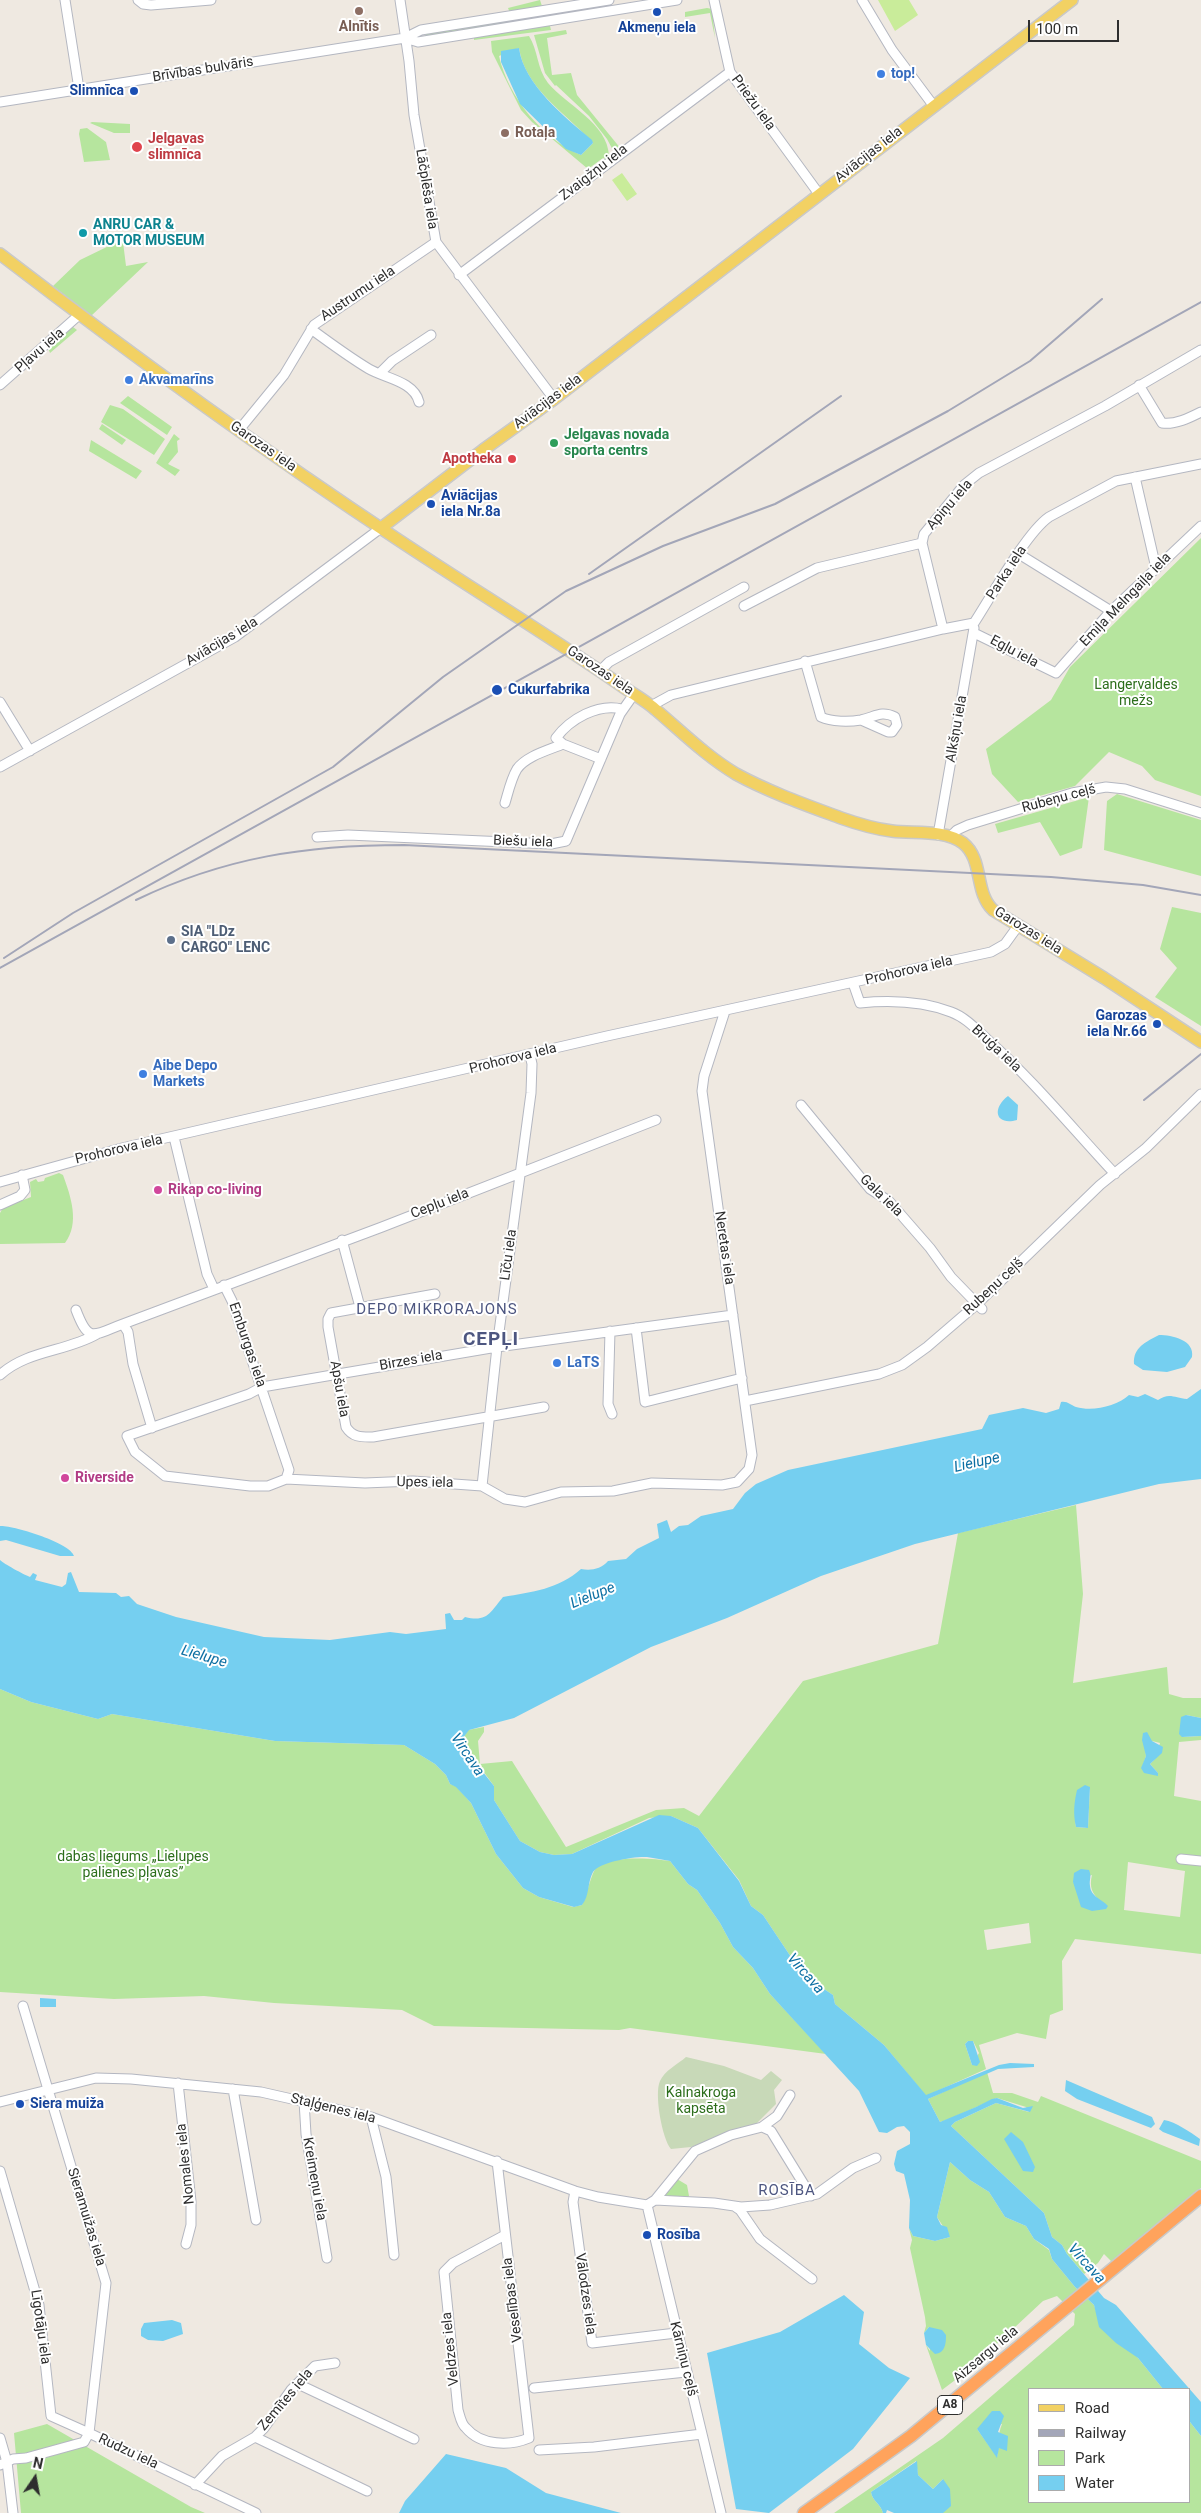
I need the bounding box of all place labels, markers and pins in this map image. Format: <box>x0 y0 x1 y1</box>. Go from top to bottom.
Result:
marker: Alnītis <box>353 5 365 17</box>
marker: Akmeņu iela <box>651 6 663 18</box>
place label: Alnītis <box>339 19 379 35</box>
place label: Akmeņu iela <box>618 20 696 36</box>
place label: top! <box>891 66 915 82</box>
marker: top! <box>875 68 887 80</box>
place label: Slimnīca <box>69 83 124 99</box>
marker: Slimnīca <box>128 85 140 97</box>
place label: Rotaļa <box>515 125 555 141</box>
marker: Rotaļa <box>499 127 511 139</box>
place label: Jelgavas slimnīca <box>148 131 204 164</box>
marker: Jelgavas slimnīca <box>130 140 144 154</box>
place label: ANRU CAR & MOTOR MUSEUM <box>93 217 205 250</box>
marker: ANRU CAR & MOTOR MUSEUM <box>77 227 89 239</box>
place label: Akvamarīns <box>139 372 214 388</box>
marker: Akvamarīns <box>123 374 135 386</box>
place label: Jelgavas novada sporta centrs <box>564 427 669 460</box>
marker: Jelgavas novada sporta centrs <box>548 437 560 449</box>
place label: Apotheka <box>442 451 502 467</box>
marker: Apotheka <box>506 453 518 465</box>
place label: Aviācijas iela Nr.8a <box>441 488 500 520</box>
marker: Aviācijas iela Nr.8a <box>425 498 437 510</box>
place label: Cukurfabrika <box>508 682 590 698</box>
marker: Cukurfabrika <box>490 683 504 697</box>
place label: SIA "LDz CARGO" LENC <box>181 924 270 956</box>
marker: SIA "LDz CARGO" LENC <box>165 934 177 946</box>
place label: Garozas iela Nr.66 <box>1087 1008 1147 1040</box>
marker: Garozas iela Nr.66 <box>1151 1018 1163 1030</box>
place label: Aibe Depo Markets <box>153 1058 217 1090</box>
marker: Aibe Depo Markets <box>137 1068 149 1080</box>
place label: Rikap co-living <box>168 1182 262 1198</box>
marker: Rikap co-living <box>152 1184 164 1196</box>
place label: LaTS <box>567 1355 599 1371</box>
marker: LaTS <box>551 1357 563 1369</box>
place label: Riverside <box>75 1470 134 1486</box>
marker: Riverside <box>59 1472 71 1484</box>
place label: Siera muiža <box>30 2096 104 2112</box>
marker: Siera muiža <box>14 2098 26 2110</box>
place label: Rosība <box>657 2227 700 2243</box>
marker: Rosība <box>641 2229 653 2241</box>

